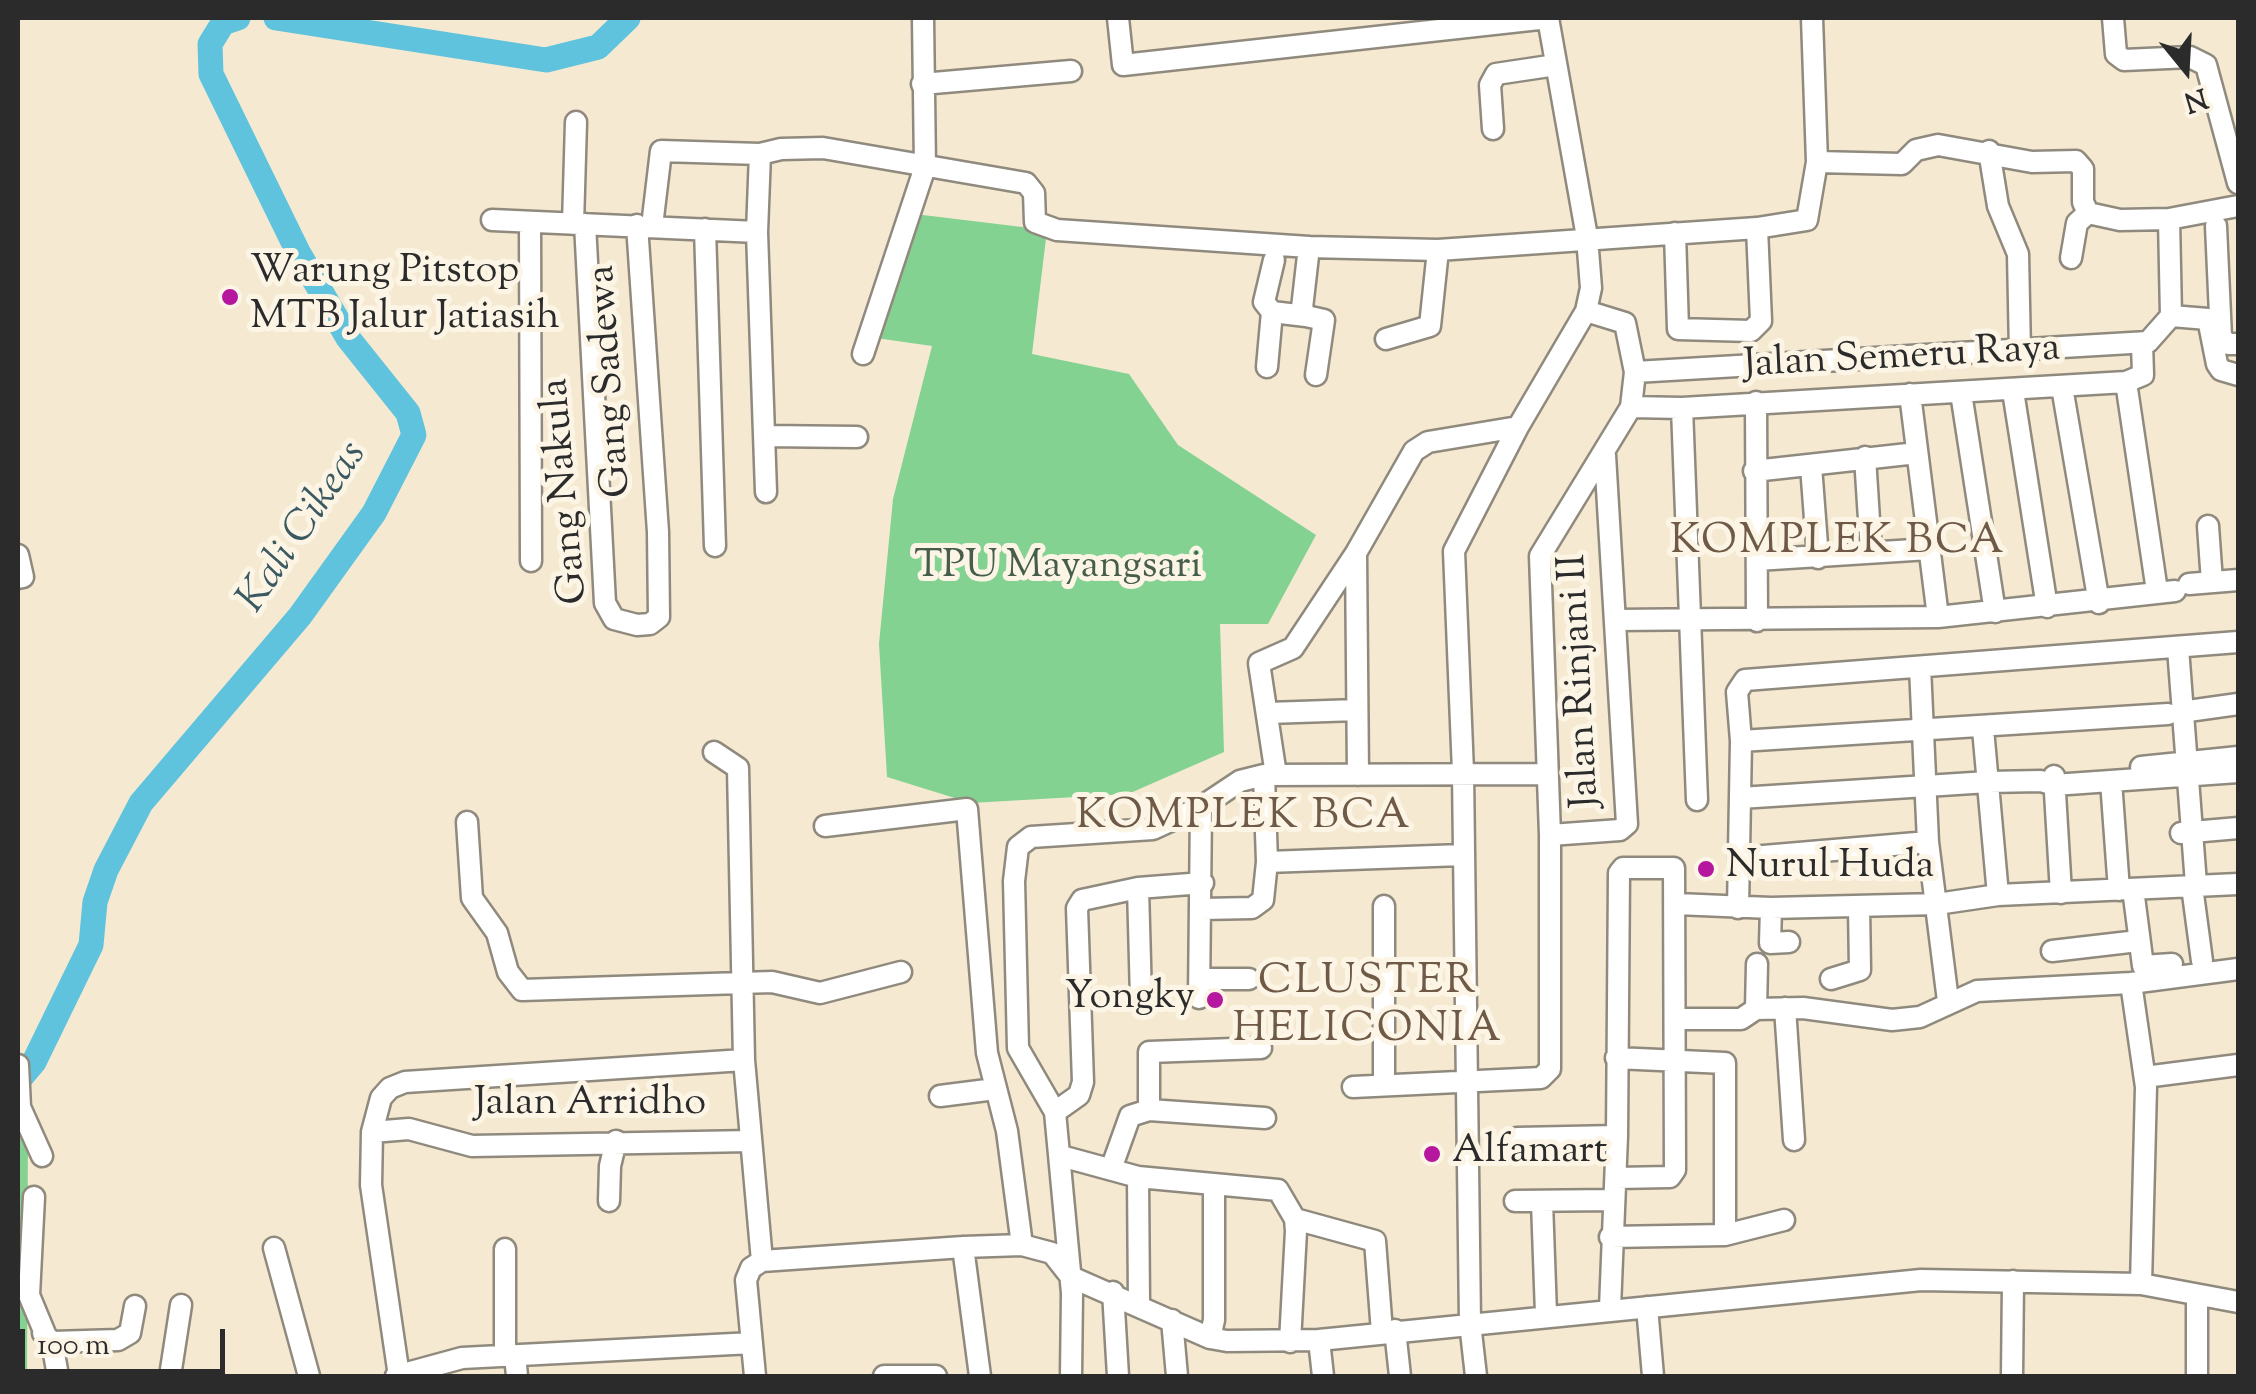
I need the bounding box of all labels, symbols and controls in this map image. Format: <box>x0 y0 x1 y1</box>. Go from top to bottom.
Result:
north arrow <box>2136 20 2236 120</box>
text: N <box>2178 76 2212 121</box>
place label: Warung Pitstop MTB Jalur Jatiasih <box>250 250 560 344</box>
street label: Gang Sadewa <box>581 263 645 499</box>
marker: Warung Pitstop MTB Jalur Jatiasih <box>219 286 241 308</box>
street label: Jalan Semeru Raya <box>1742 328 2062 392</box>
street label: Gang Nakula <box>534 376 602 606</box>
water label: Kali Cikeas <box>229 434 381 624</box>
district label: KOMPLEK BCA <box>1670 520 2006 570</box>
park label: TPU Mayangsari <box>914 545 1202 593</box>
street label: Jalan Rinjani II <box>1552 553 1614 809</box>
district label: KOMPLEK BCA <box>1076 795 1412 845</box>
place label: Nurul Huda <box>1726 845 1934 893</box>
marker: Nurul Huda <box>1695 858 1717 880</box>
district label: CLUSTER HELICONIA <box>1233 960 1503 1058</box>
place label: Yongky <box>1065 976 1195 1024</box>
marker: Yongky <box>1204 989 1226 1011</box>
street label: Jalan Arridho <box>474 1082 706 1130</box>
place label: Alfamart <box>1452 1130 1608 1178</box>
marker: Alfamart <box>1421 1143 1443 1165</box>
scale bar <box>25 1309 230 1371</box>
text: 100 m <box>37 1325 110 1368</box>

